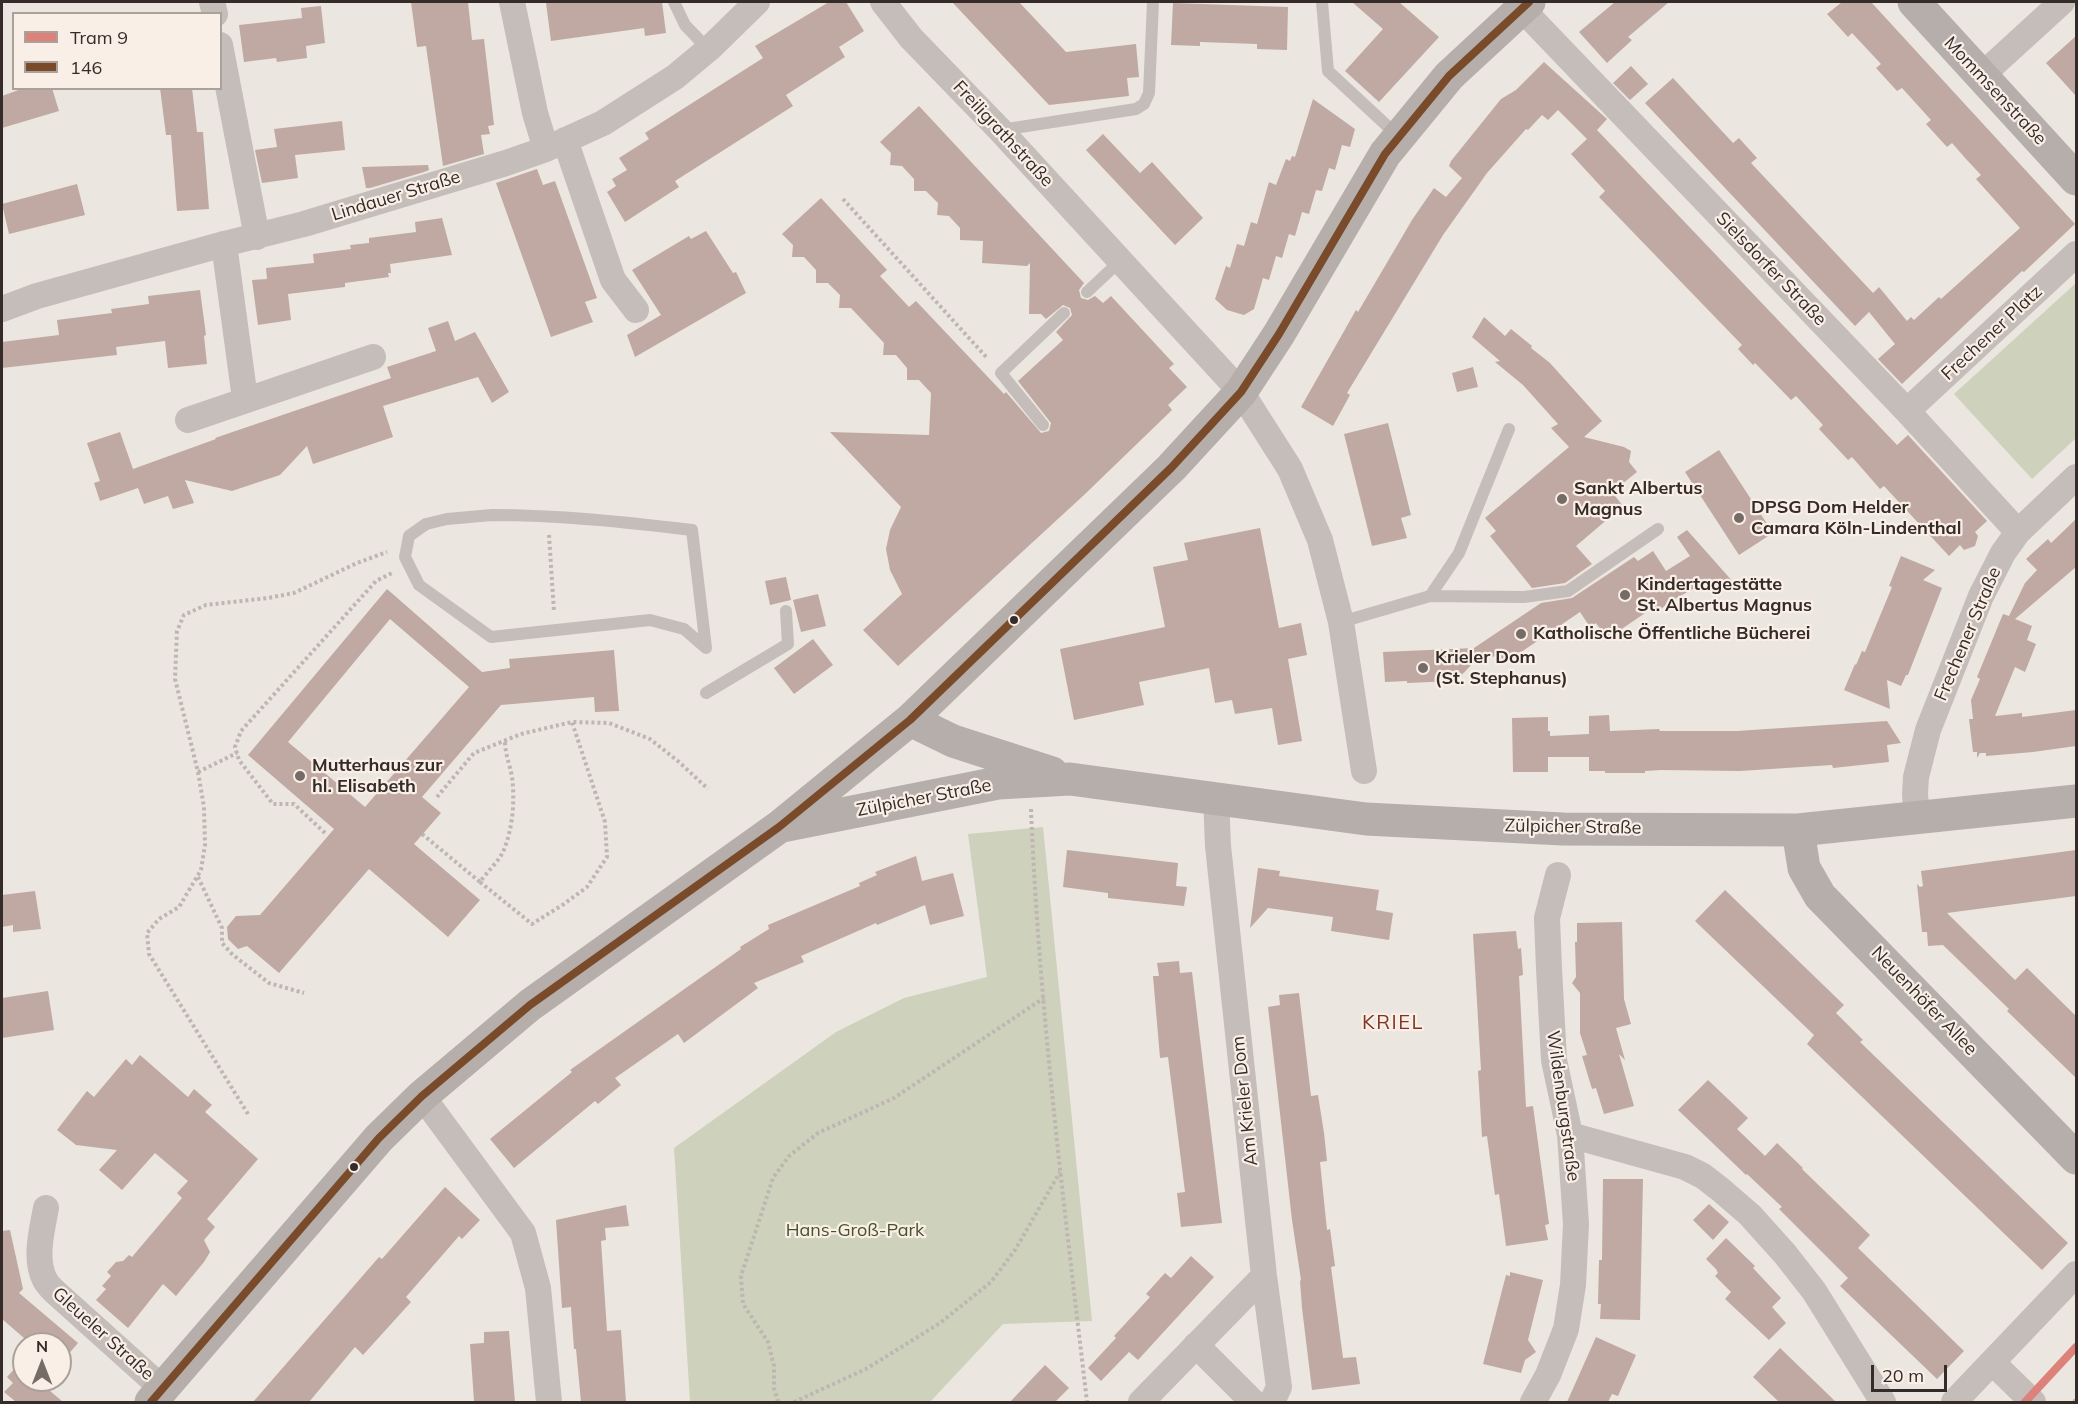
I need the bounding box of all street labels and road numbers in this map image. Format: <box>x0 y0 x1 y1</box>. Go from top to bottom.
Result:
street label: Mommsenstraße <box>1939 32 2051 150</box>
street label: Freiligrathstraße <box>948 76 1058 192</box>
street label: Lindauer Straße <box>329 166 463 226</box>
street label: Sielsdorfer Straße <box>1711 208 1831 330</box>
street label: Frechener Platz <box>1937 281 2047 385</box>
street label: Frechener Straße <box>1930 564 2006 704</box>
street label: Zülpicher Straße <box>855 774 993 822</box>
street label: Zülpicher Straße <box>1504 815 1642 839</box>
street label: Neuenhöfer Allee <box>1867 942 1981 1060</box>
street label: Wildenburgstraße <box>1542 1029 1584 1183</box>
street label: Am Krieler Dom <box>1227 1035 1263 1167</box>
street label: Gleueler Straße <box>48 1283 158 1385</box>

